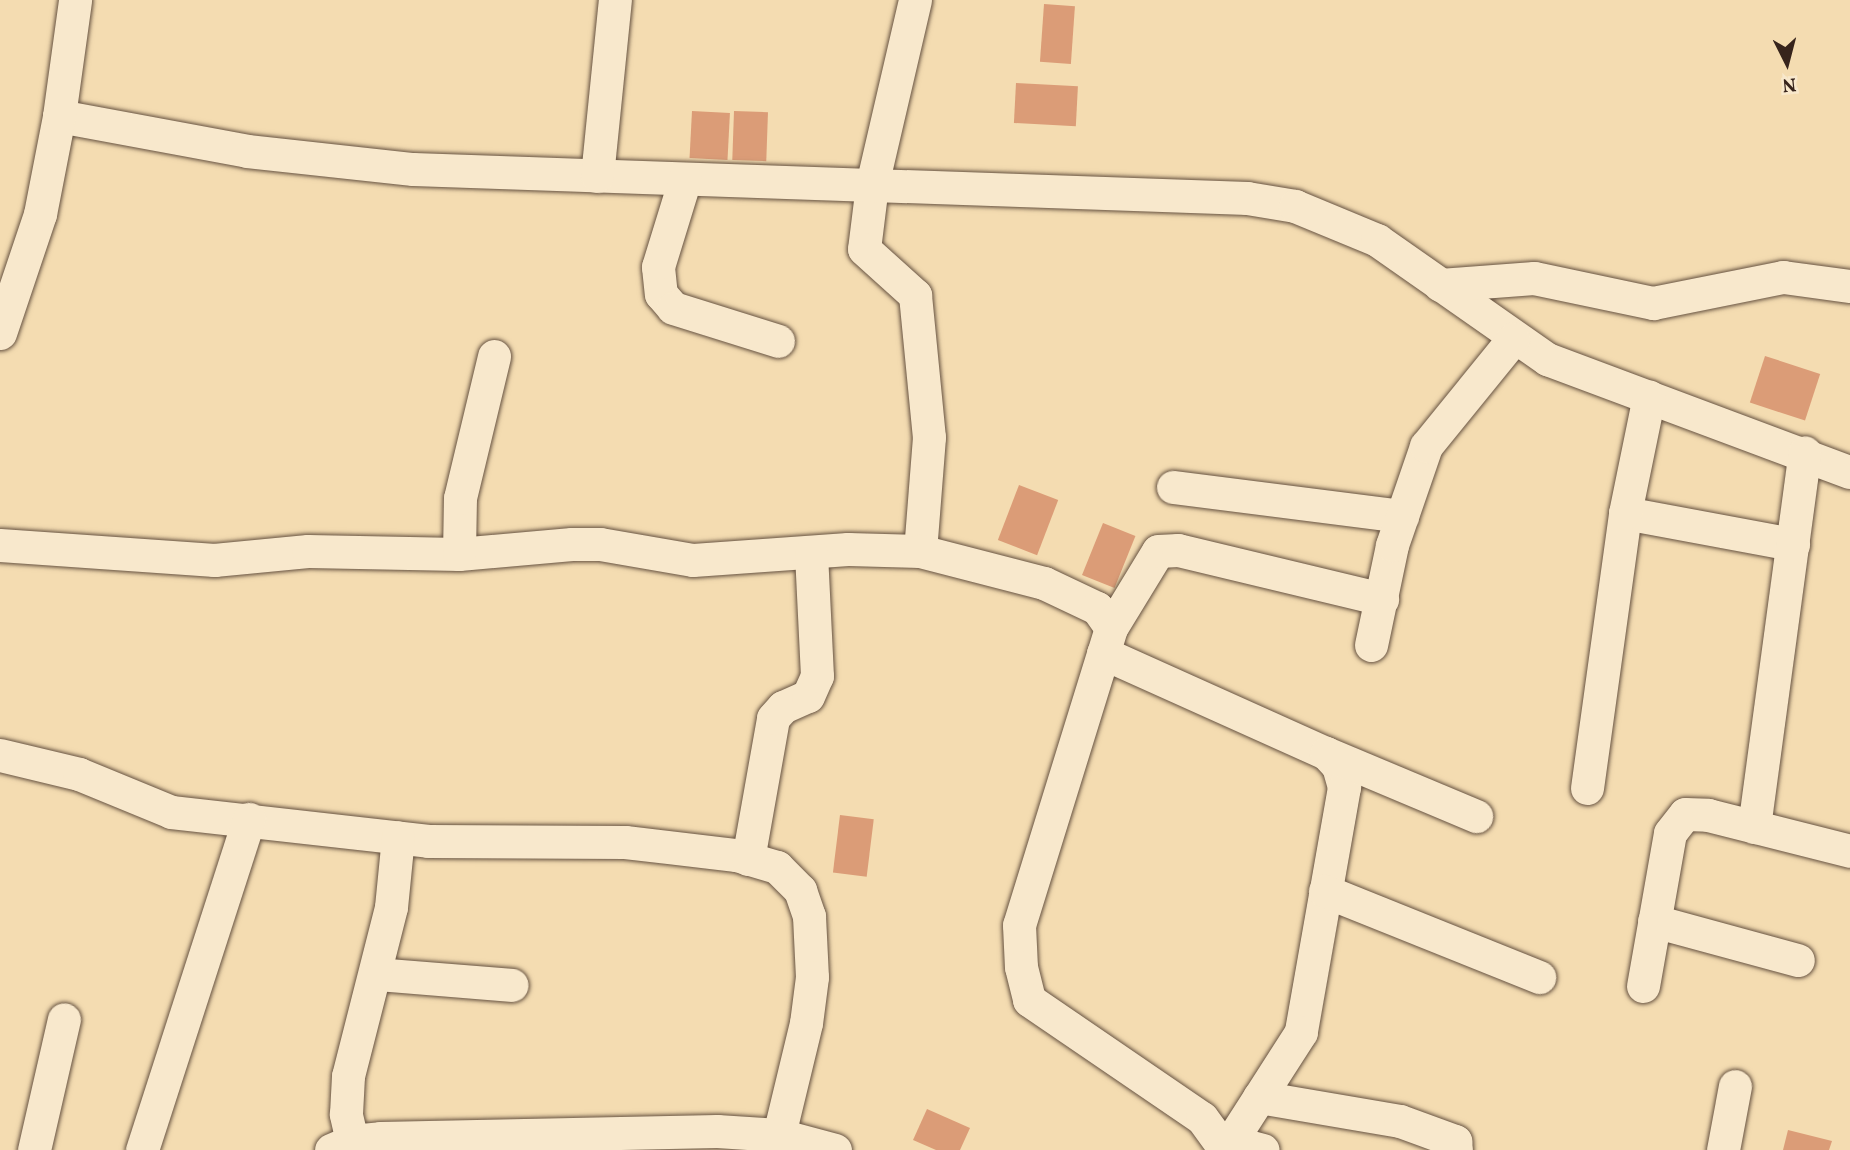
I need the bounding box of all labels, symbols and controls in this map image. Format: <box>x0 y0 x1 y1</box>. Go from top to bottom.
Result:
north arrow <box>1752 28 1822 98</box>
text: N <box>1781 70 1797 98</box>

